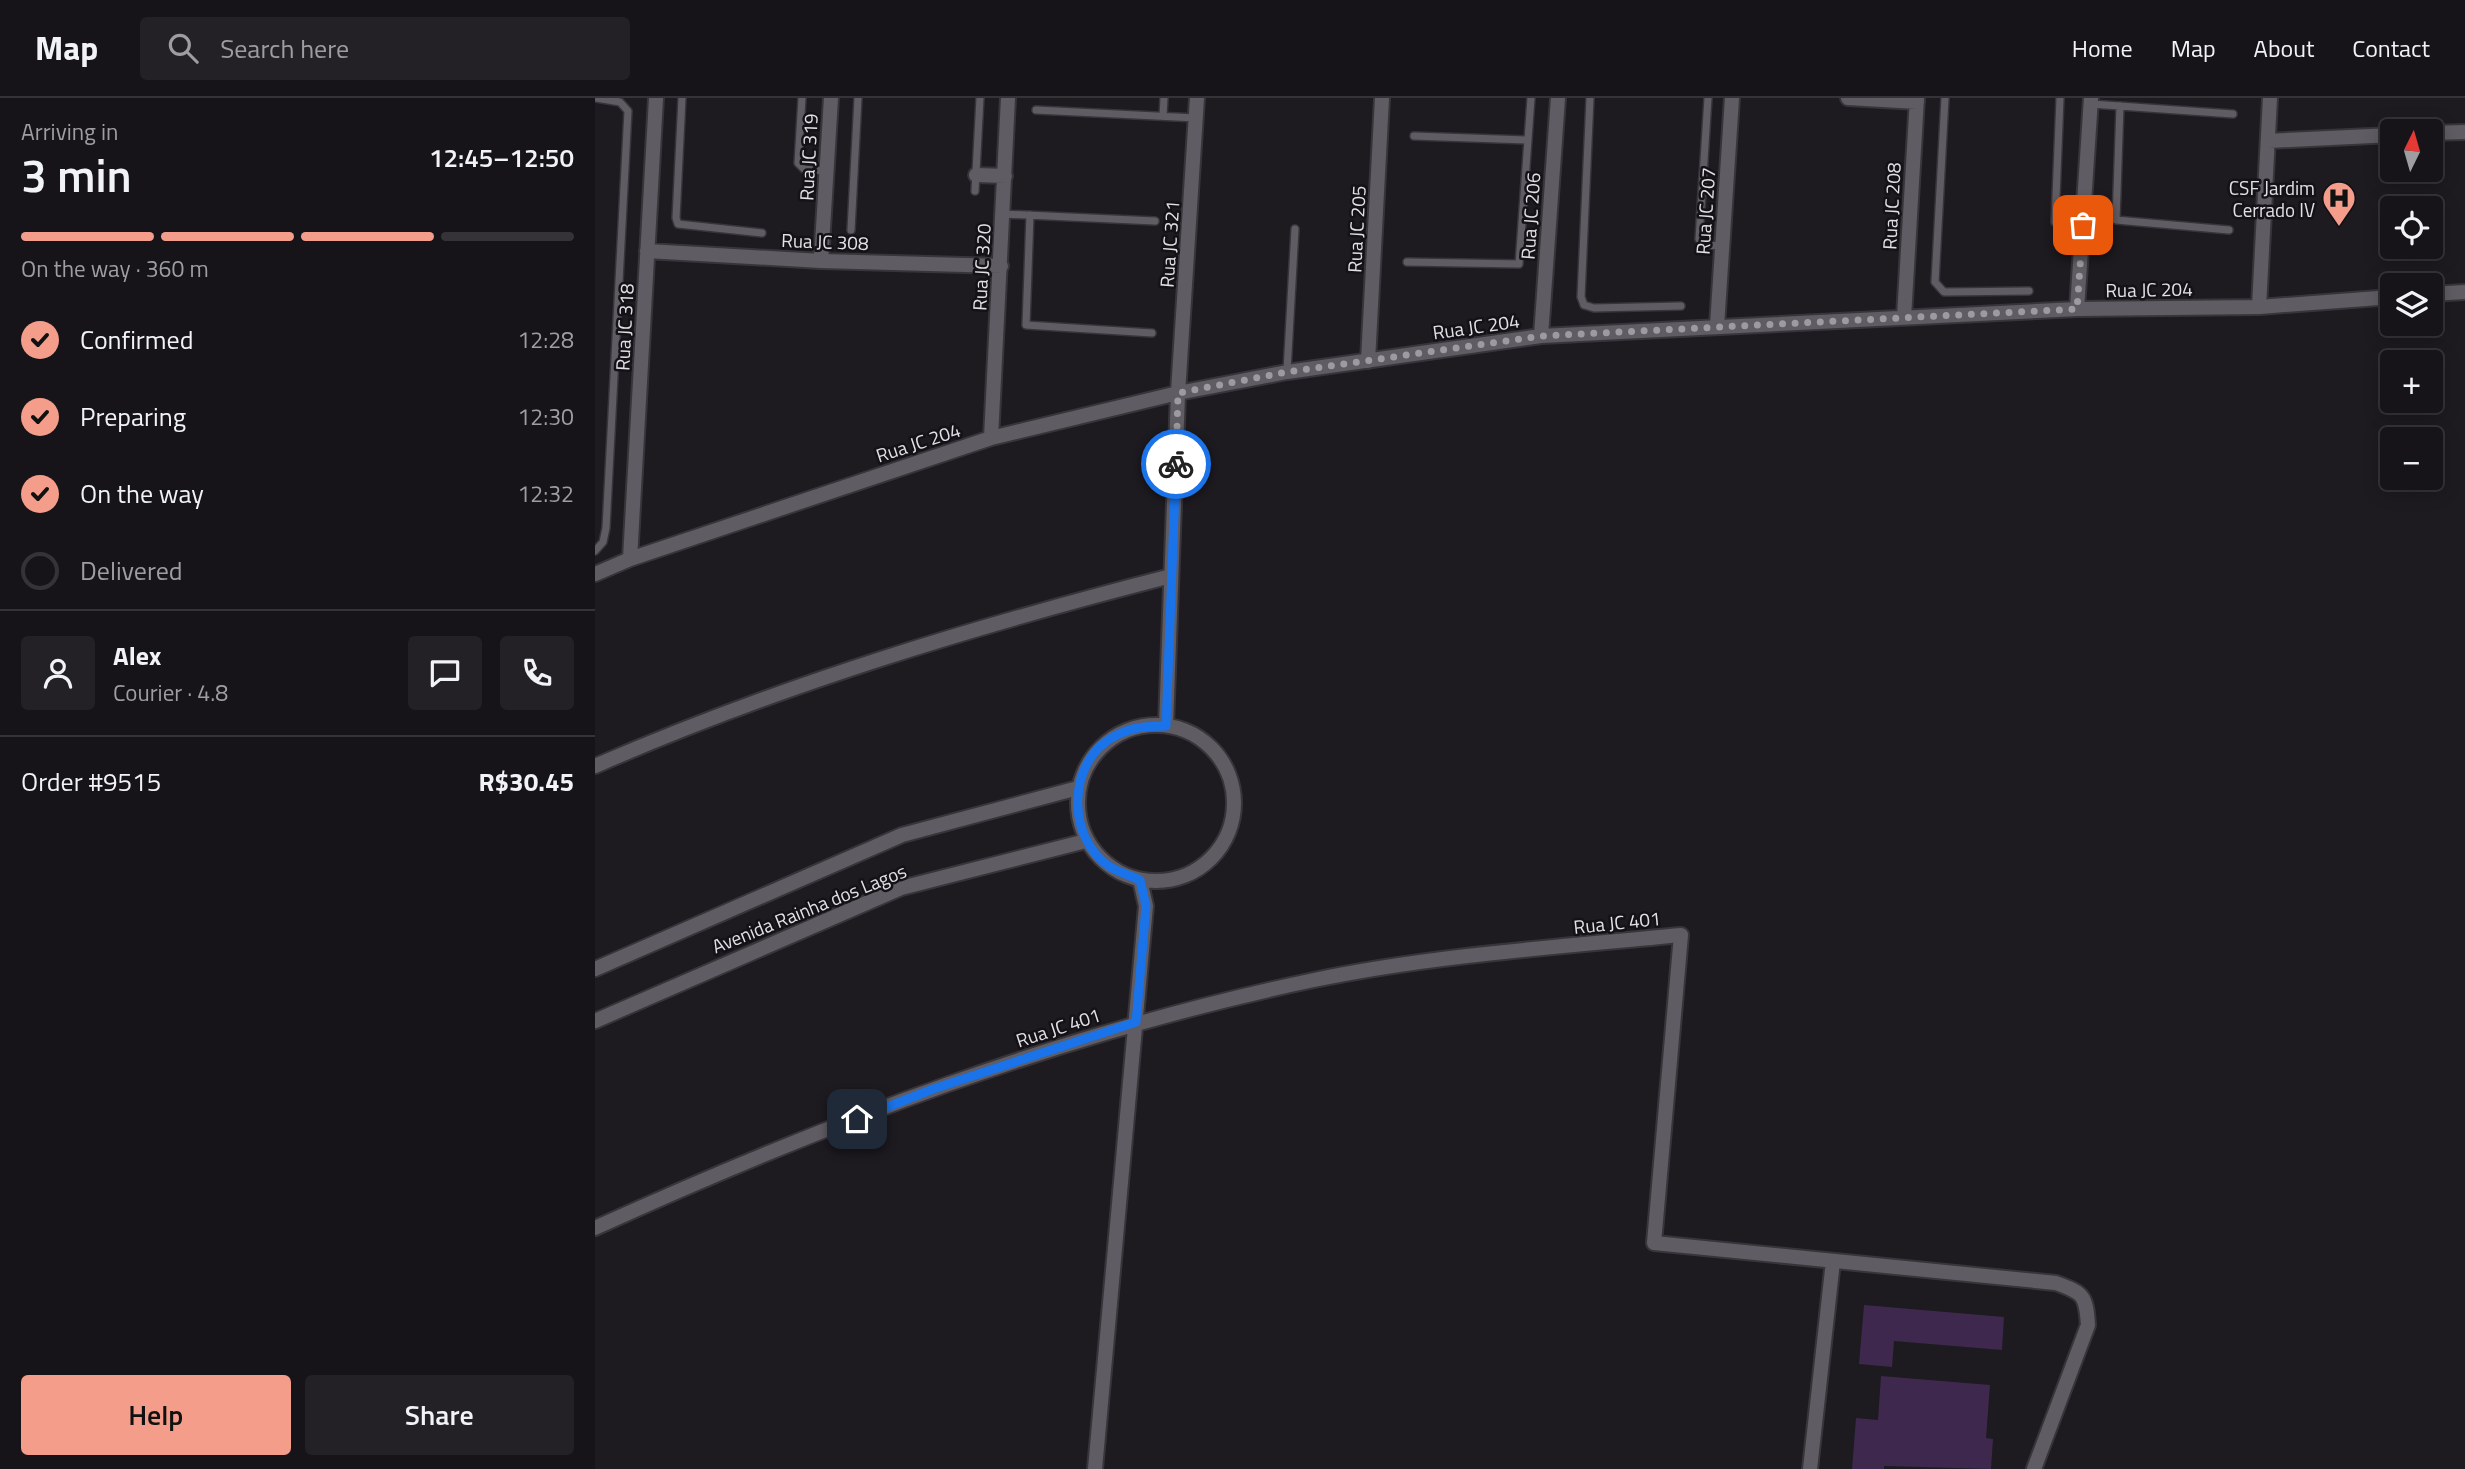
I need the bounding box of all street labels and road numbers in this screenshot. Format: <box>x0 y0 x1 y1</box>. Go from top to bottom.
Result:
street label: Rua JC 319 <box>791 113 825 201</box>
street label: Rua JC 208 <box>1874 161 1908 250</box>
street label: Rua JC 207 <box>1687 166 1723 256</box>
street label: Rua JC 206 <box>1512 171 1548 261</box>
street label: Rua JC 205 <box>1339 185 1373 273</box>
street label: Rua JC 321 <box>1151 199 1187 289</box>
street label: Rua JC 320 <box>964 223 998 311</box>
street label: Rua JC 308 <box>781 225 870 257</box>
street label: Rua JC 204 <box>2105 274 2193 304</box>
street label: Rua JC 318 <box>607 282 641 371</box>
street label: Rua JC 204 <box>1431 306 1521 346</box>
street label: Rua JC 204 <box>872 415 964 469</box>
street label: Avenida Rainha dos Lagos <box>707 856 911 960</box>
street label: Rua JC 401 <box>1572 903 1662 941</box>
street label: Rua JC 401 <box>1012 1000 1104 1054</box>

